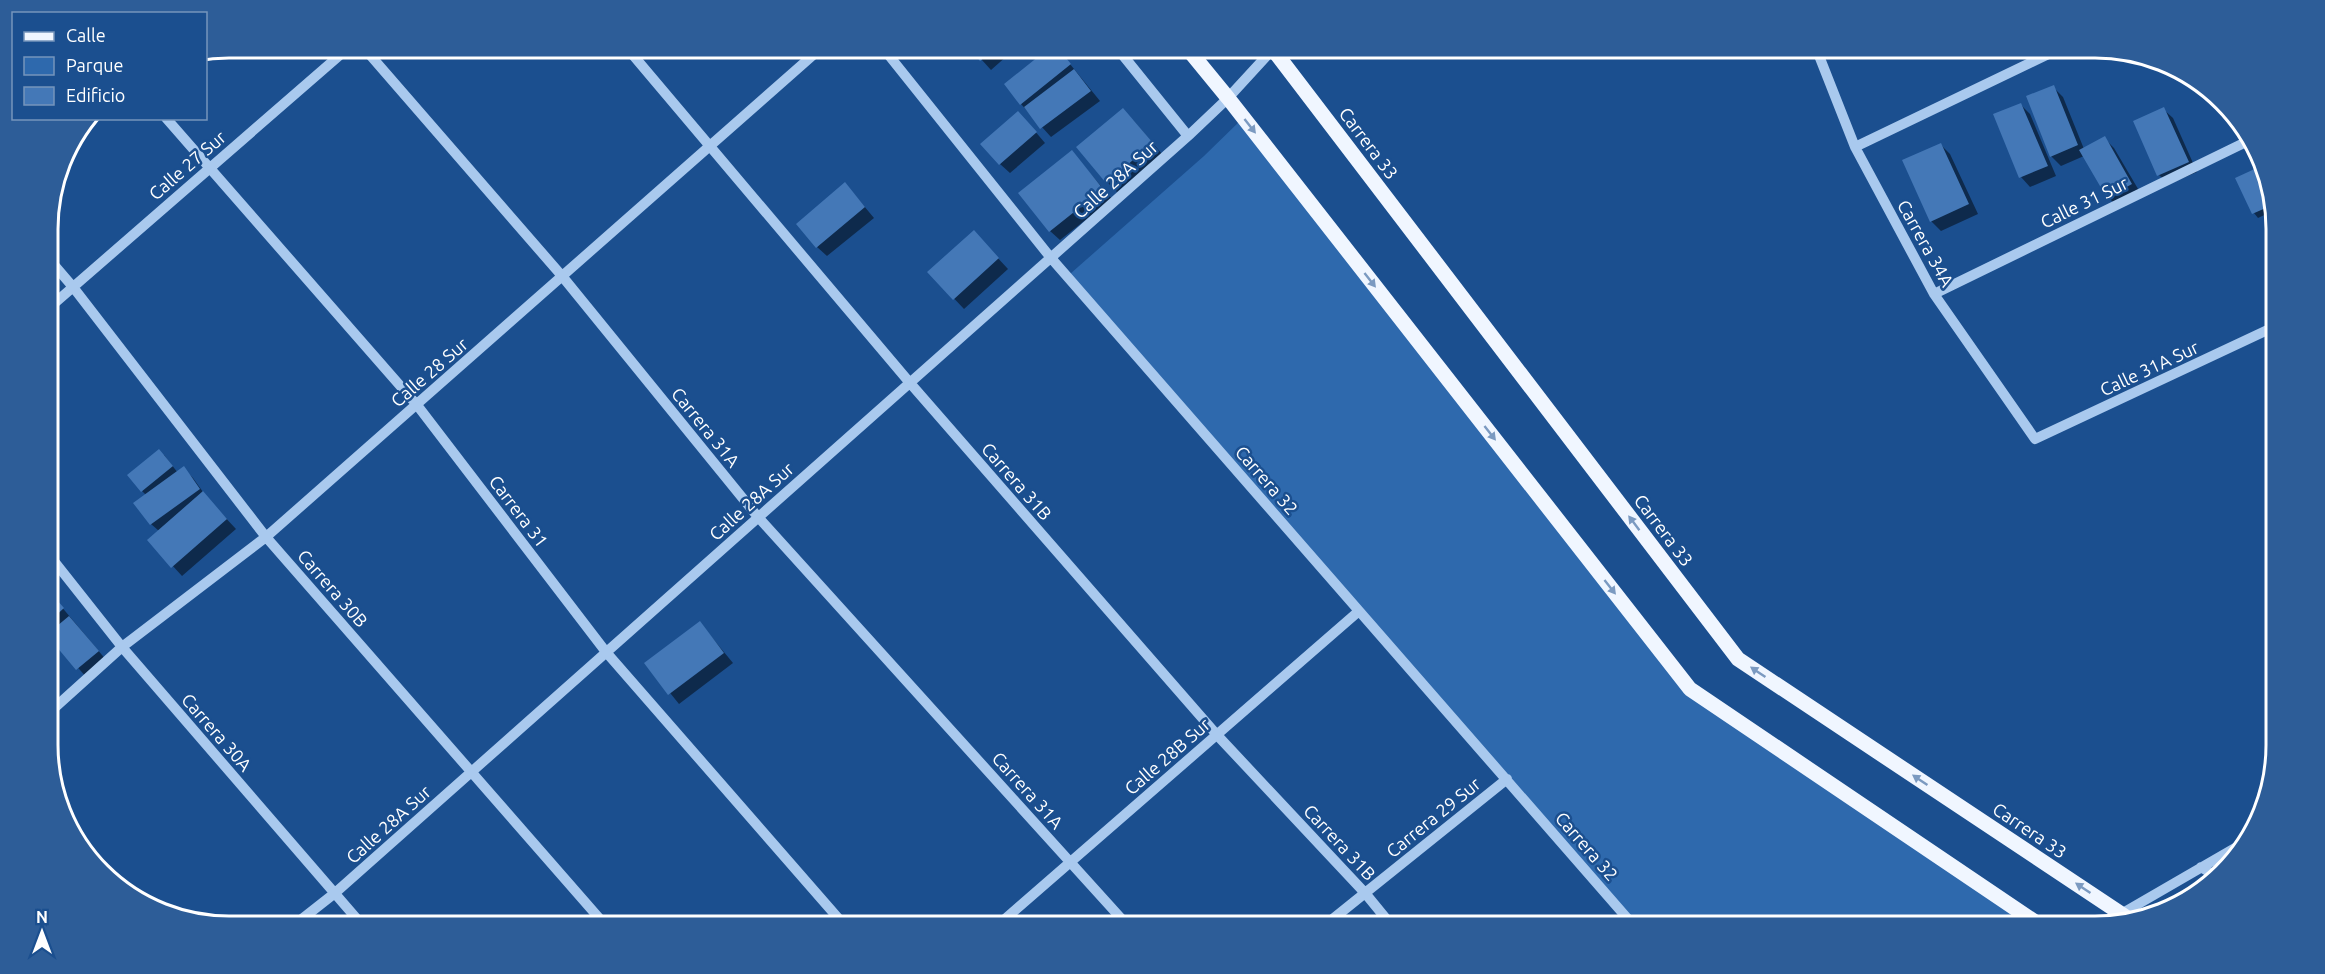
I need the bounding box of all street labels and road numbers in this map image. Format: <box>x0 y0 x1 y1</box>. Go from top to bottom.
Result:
street label: Carrera 33 <box>1336 103 1402 183</box>
street label: Calle 27 Sur <box>145 126 229 204</box>
street label: Calle 28A Sur <box>1069 136 1161 222</box>
street label: Calle 31 Sur <box>2037 172 2131 232</box>
street label: Carrera 34A <box>1894 196 1958 290</box>
street label: Calle 28 Sur <box>387 333 471 411</box>
street label: Calle 31A Sur <box>2097 336 2202 400</box>
street label: Carrera 31A <box>668 383 744 471</box>
street label: Carrera 31B <box>978 438 1056 524</box>
street label: Carrera 32 <box>1232 442 1302 518</box>
street label: Calle 28A Sur <box>705 458 797 544</box>
street label: Carrera 31 <box>486 471 552 551</box>
street label: Carrera 33 <box>1631 490 1697 570</box>
street label: Carrera 30B <box>294 545 372 631</box>
street label: Carrera 30A <box>178 689 256 775</box>
street label: Calle 28B Sur <box>1120 714 1214 798</box>
street label: Carrera 31A <box>988 748 1068 833</box>
street label: Carrera 29 Sur <box>1382 773 1484 861</box>
street label: Calle 28A Sur <box>342 781 434 867</box>
street label: Carrera 33 <box>1989 798 2071 862</box>
street label: Carrera 31B <box>1300 800 1380 884</box>
street label: Carrera 32 <box>1552 808 1622 884</box>

